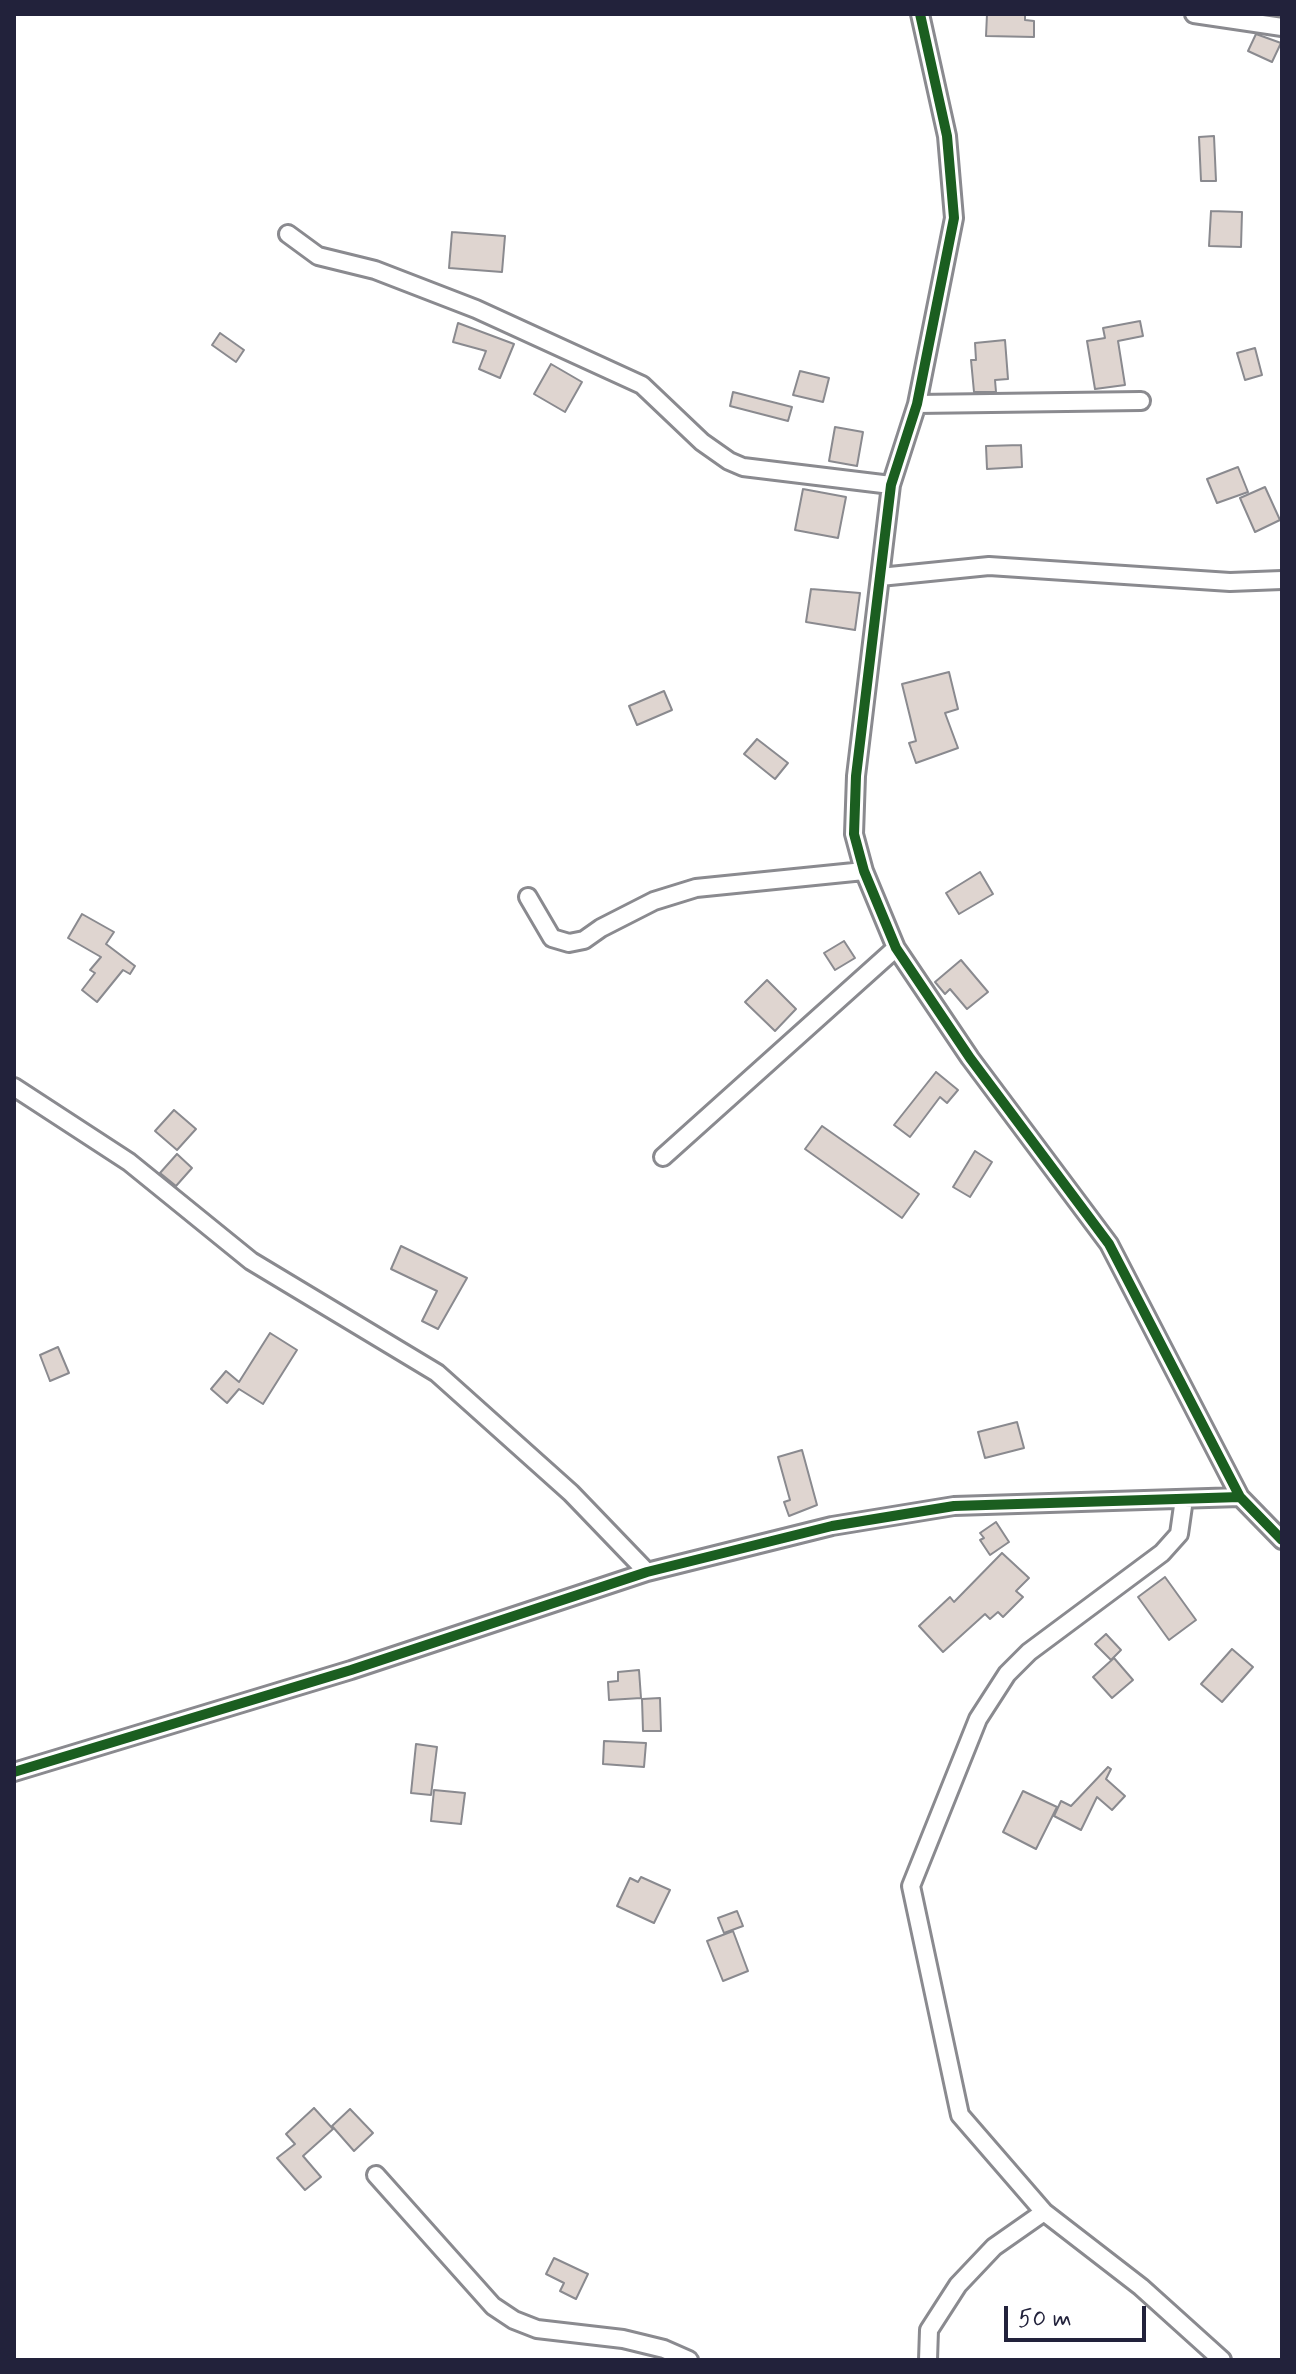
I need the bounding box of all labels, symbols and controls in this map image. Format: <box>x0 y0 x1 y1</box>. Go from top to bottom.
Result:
scale bar <box>1008 2290 1150 2340</box>
text: 50 m <box>1018 2304 1072 2335</box>

